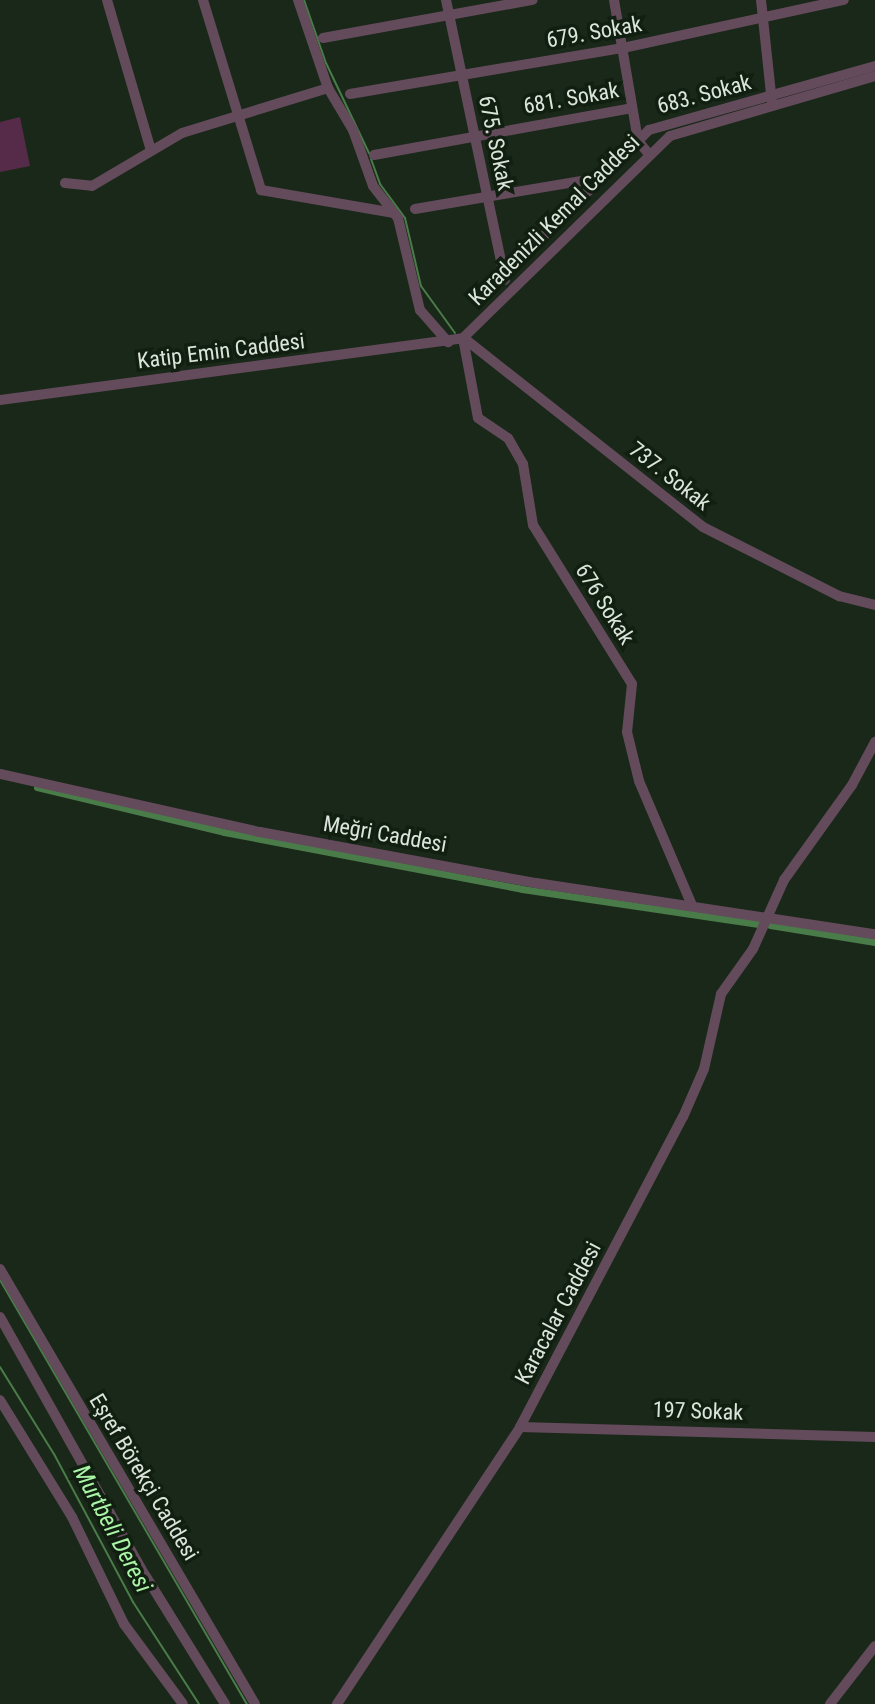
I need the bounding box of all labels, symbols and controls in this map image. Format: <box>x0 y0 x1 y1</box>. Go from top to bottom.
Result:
street label: 679. Sokak <box>544 11 644 53</box>
street label: 683. Sokak <box>654 69 754 119</box>
street label: 681. Sokak <box>521 77 621 119</box>
street label: 675. Sokak <box>473 93 519 193</box>
street label: Karadenizli Kemal Caddesi <box>463 129 645 311</box>
street label: Katip Emin Caddesi <box>136 328 306 374</box>
street label: 737. Sokak <box>624 436 716 516</box>
street label: 676 Sokak <box>570 559 640 649</box>
street label: Meğri Caddesi <box>321 810 449 858</box>
street label: Karacalar Caddesi <box>509 1237 607 1389</box>
street label: Eşref Börekçi Caddesi <box>84 1389 204 1565</box>
street label: 197 Sokak <box>652 1396 744 1426</box>
water label: Murtbeli Deresi <box>66 1460 158 1598</box>

